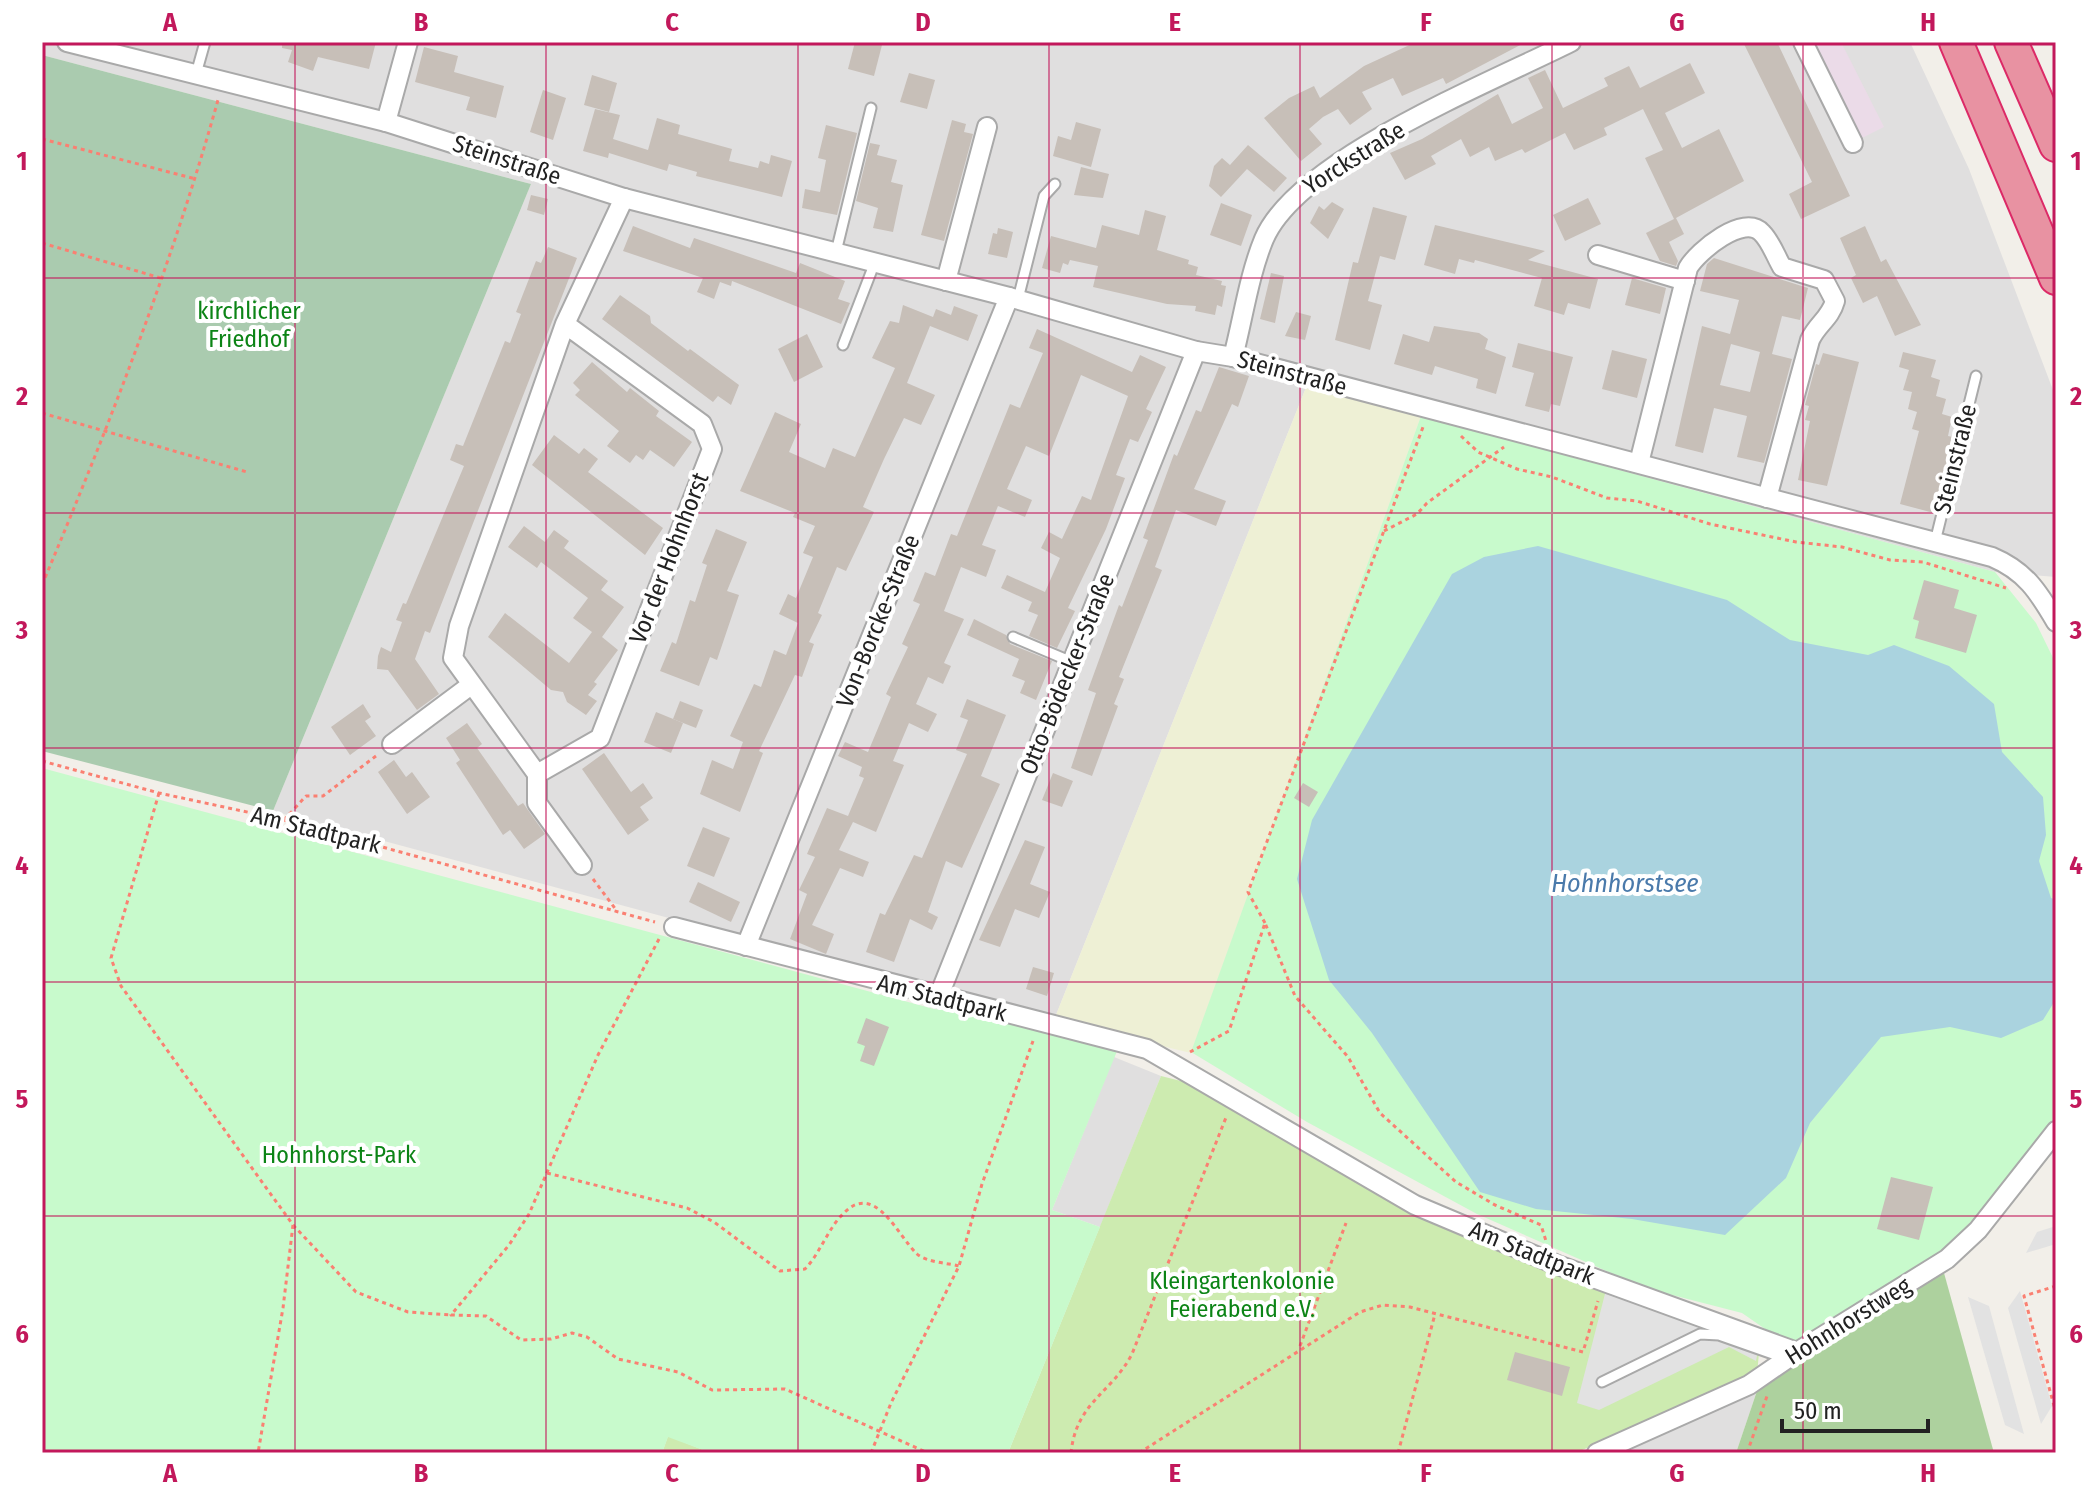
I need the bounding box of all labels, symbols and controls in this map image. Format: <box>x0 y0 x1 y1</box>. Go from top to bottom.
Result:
text: A <box>162 7 178 38</box>
text: B <box>414 7 429 38</box>
text: C <box>665 7 679 38</box>
text: D <box>915 7 931 38</box>
text: E <box>1169 7 1181 38</box>
text: F <box>1420 7 1432 38</box>
text: G <box>1669 7 1685 38</box>
text: H <box>1920 7 1936 38</box>
street label: Yorckstraße <box>1298 116 1410 200</box>
street label: Steinstraße <box>449 129 565 191</box>
text: 1 <box>17 146 28 177</box>
text: 1 <box>2071 146 2082 177</box>
park label: kirchlicher Friedhof <box>197 297 301 353</box>
street label: Steinstraße <box>1234 345 1350 401</box>
text: 2 <box>15 381 28 412</box>
text: 2 <box>2069 381 2082 412</box>
street label: Steinstraße <box>1928 401 1982 517</box>
street label: Vor der Hohnhorst <box>624 468 715 647</box>
street label: Von-Borcke-Straße <box>831 530 925 712</box>
street label: Otto-Bödecker-Straße <box>1014 569 1120 779</box>
text: 3 <box>15 615 28 646</box>
text: 3 <box>2069 615 2082 646</box>
street label: Am Stadtpark <box>248 800 385 860</box>
text: 4 <box>15 850 29 881</box>
text: 4 <box>2069 850 2083 881</box>
water label: Hohnhorstsee <box>1551 868 1699 899</box>
street label: Am Stadtpark <box>874 968 1011 1028</box>
text: 5 <box>16 1084 29 1115</box>
text: 5 <box>2070 1084 2083 1115</box>
park label: Hohnhorst-Park <box>262 1141 417 1169</box>
street label: Am Stadtpark <box>1465 1215 1599 1291</box>
park label: Kleingartenkolonie Feierabend e.V. <box>1149 1267 1335 1323</box>
street label: Hohnhorstweg <box>1780 1271 1917 1371</box>
text: 6 <box>15 1319 29 1350</box>
text: 6 <box>2069 1319 2083 1350</box>
scale bar <box>1782 1383 1928 1433</box>
text: 50 m <box>1794 1397 1842 1425</box>
text: A <box>162 1458 178 1489</box>
text: B <box>414 1458 429 1489</box>
text: C <box>665 1458 679 1489</box>
text: D <box>915 1458 931 1489</box>
text: E <box>1169 1458 1181 1489</box>
text: F <box>1420 1458 1432 1489</box>
text: G <box>1669 1458 1685 1489</box>
text: H <box>1920 1458 1936 1489</box>

